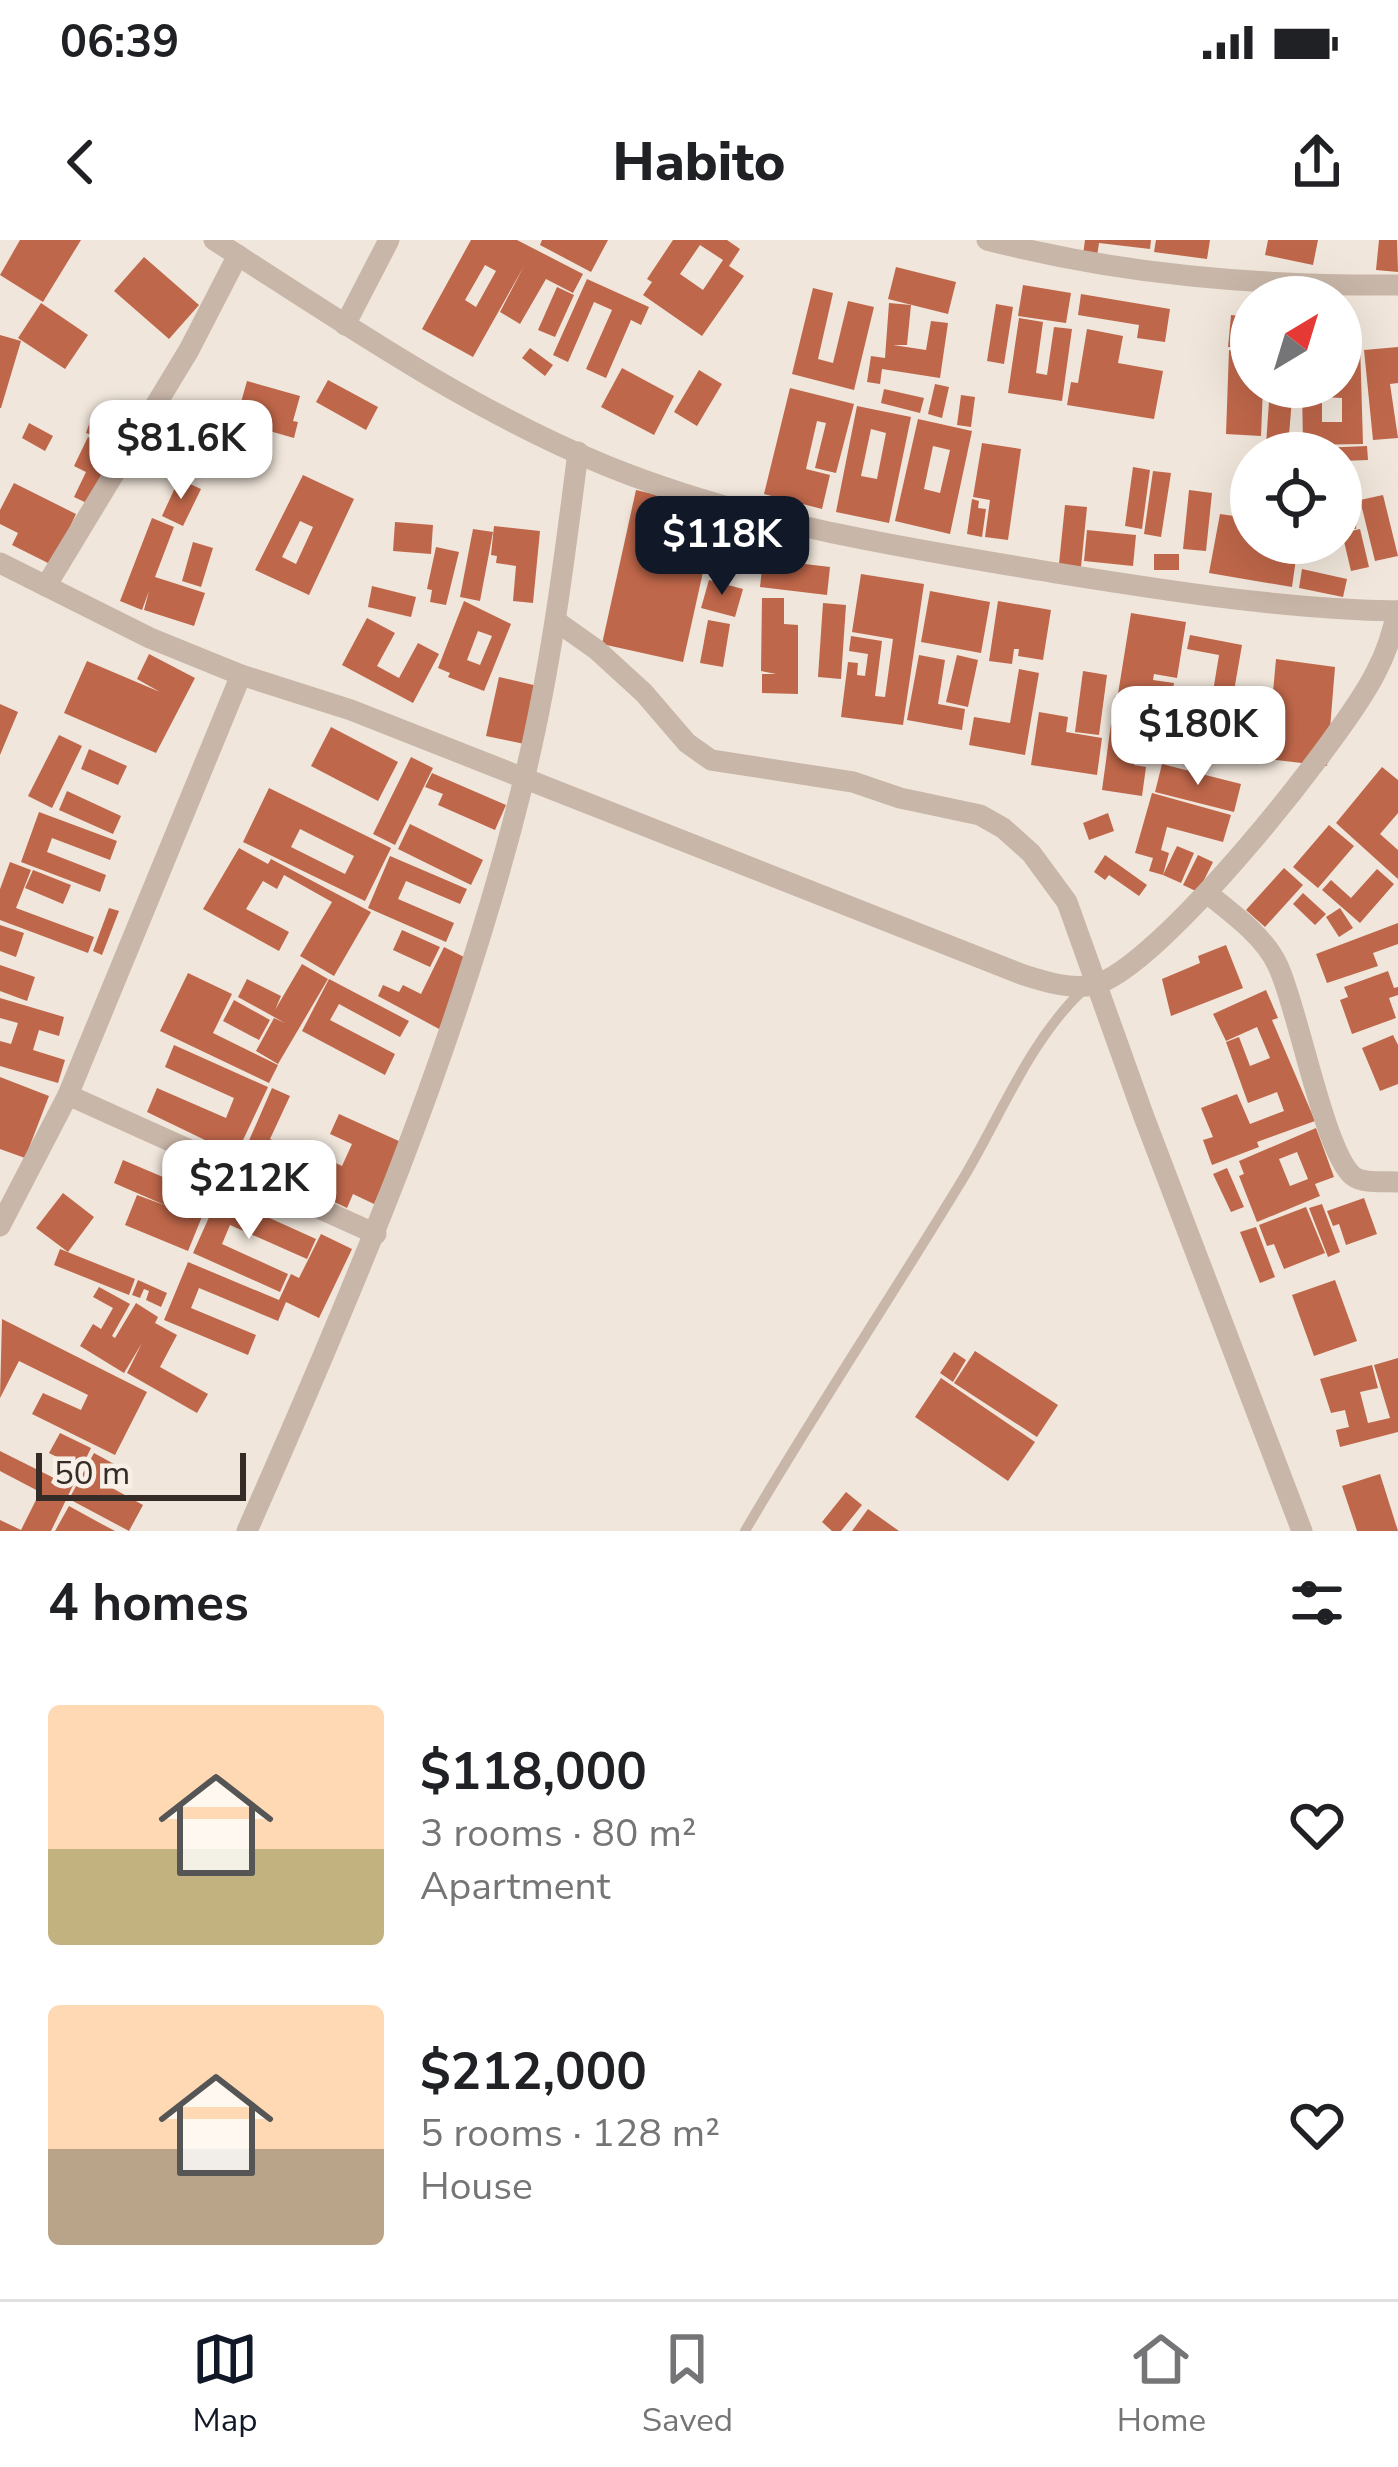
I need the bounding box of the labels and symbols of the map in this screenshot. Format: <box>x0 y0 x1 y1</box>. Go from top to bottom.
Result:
north arrow <box>1230 276 1362 408</box>
pin: $81.6K <box>83 400 279 502</box>
pin: $118K <box>638 496 806 598</box>
pin: $180K <box>1114 686 1282 788</box>
pin: $212K <box>165 1140 333 1242</box>
scale bar <box>36 1447 246 1500</box>

